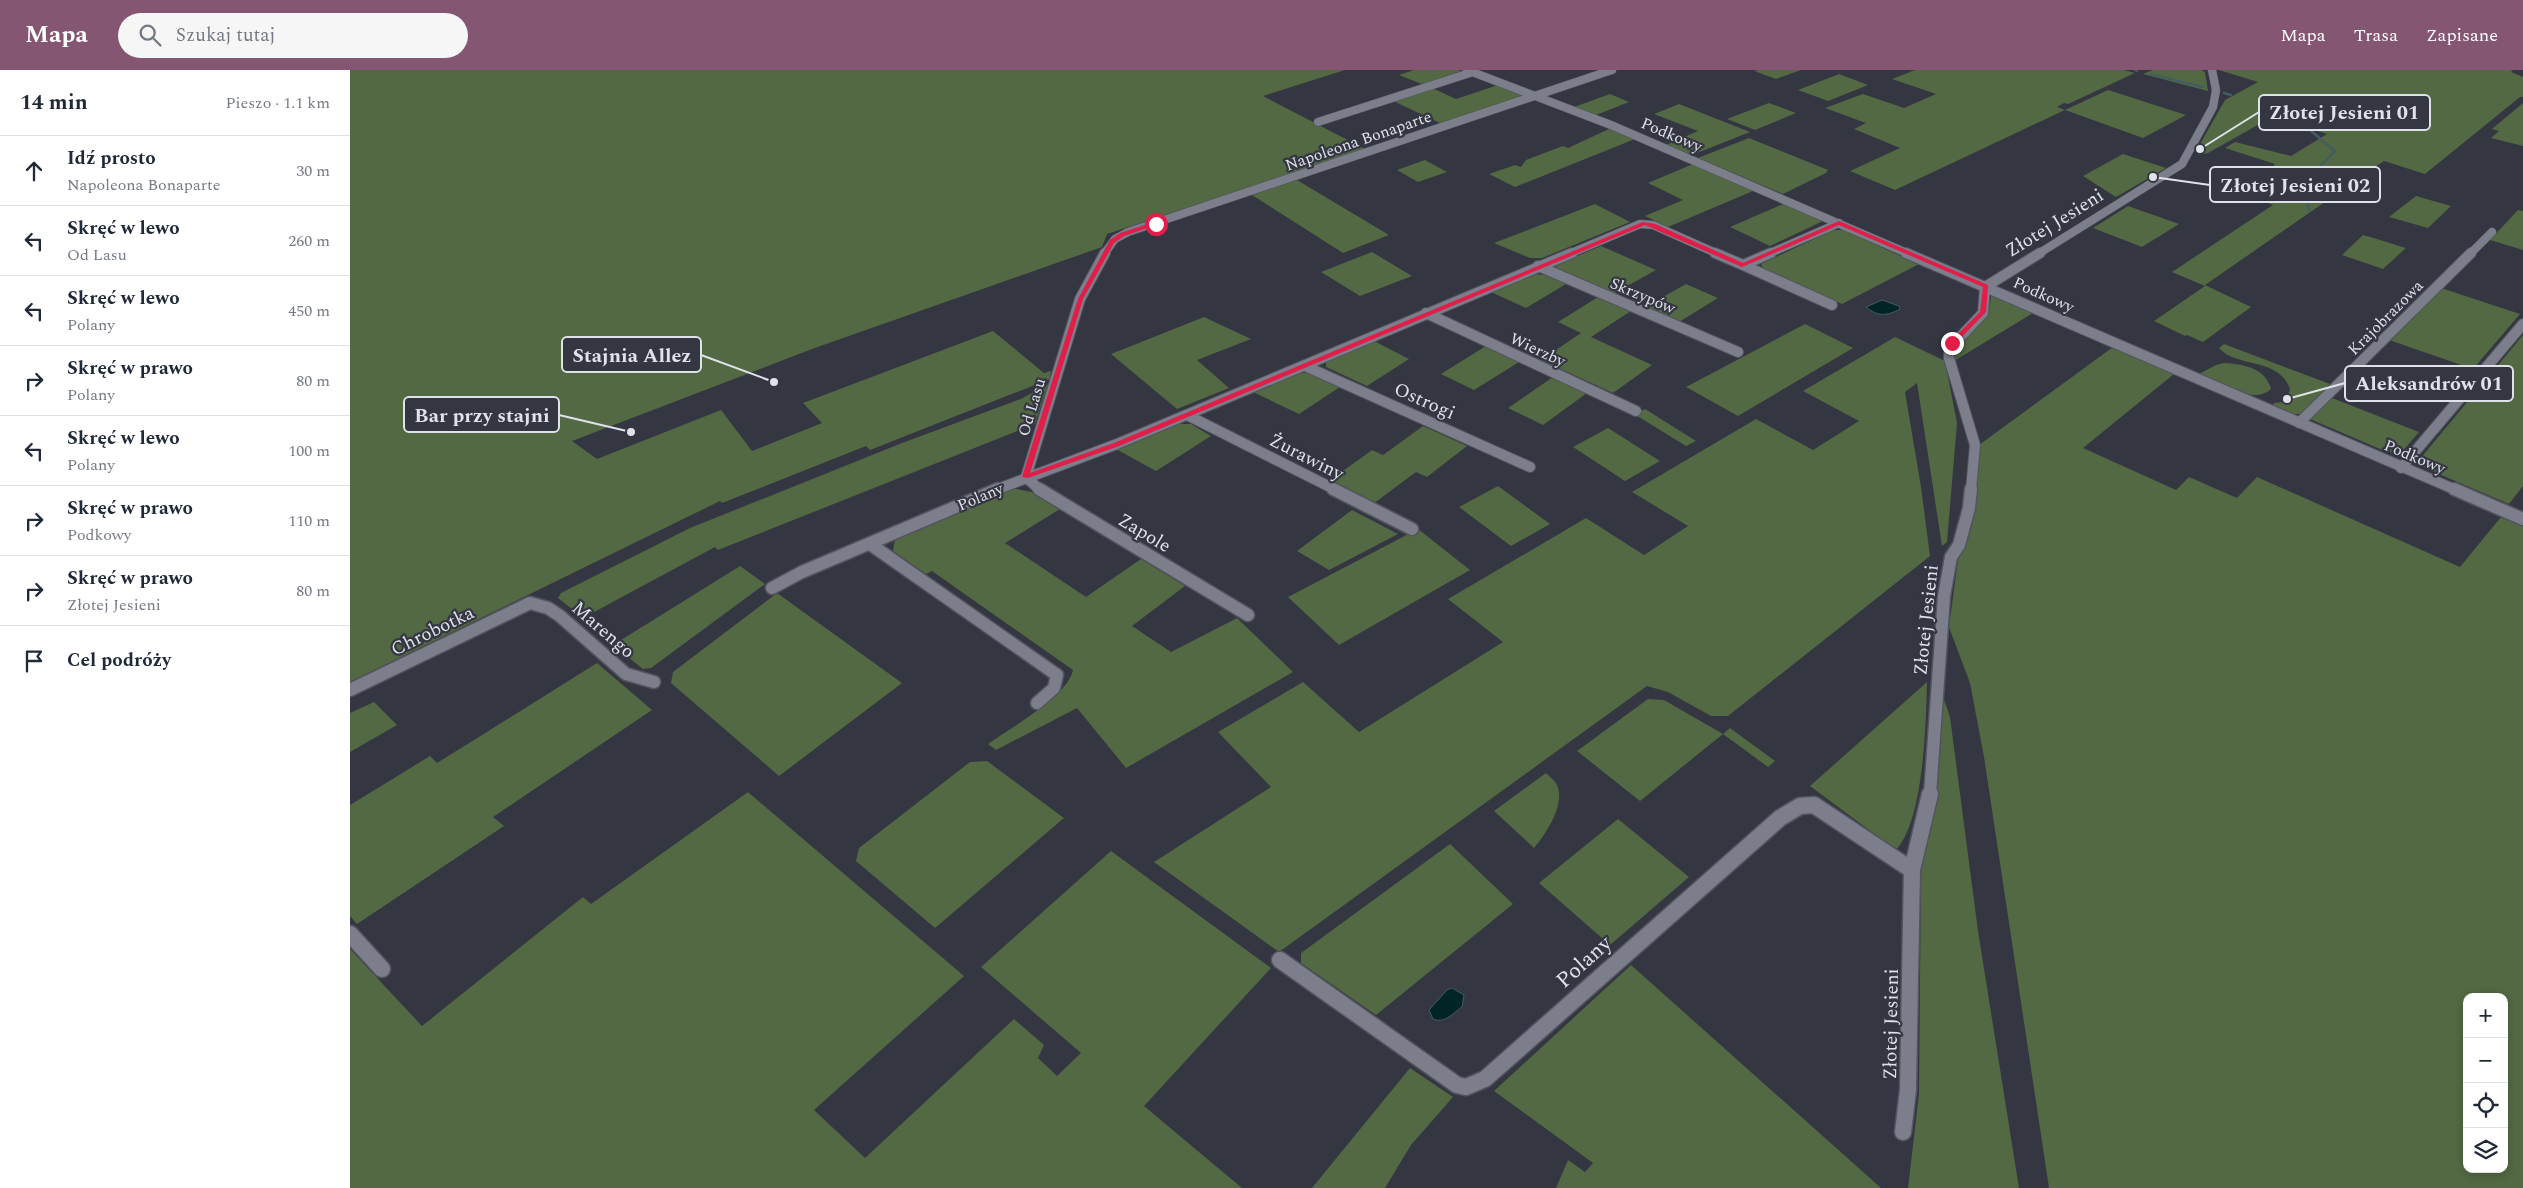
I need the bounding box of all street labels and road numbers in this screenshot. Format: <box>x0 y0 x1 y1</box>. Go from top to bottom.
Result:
street label: Napoleona Bonaparte <box>1282 105 1435 177</box>
street label: Podkowy <box>1637 111 1707 159</box>
street label: Złotej Jesieni <box>2000 181 2110 265</box>
street label: Skrzypów <box>1606 271 1680 321</box>
street label: Podkowy <box>2009 271 2079 320</box>
street label: Krajobrazowa <box>2342 274 2429 361</box>
street label: Wierzby <box>1506 327 1570 374</box>
street label: Od Lasu <box>1012 375 1052 439</box>
street label: Ostrogi <box>1389 375 1460 428</box>
street label: Żurawiny <box>1264 426 1349 489</box>
street label: Podkowy <box>2380 433 2450 481</box>
street label: Polany <box>954 476 1008 517</box>
street label: Zapole <box>1112 506 1176 561</box>
street label: Złotej Jesieni <box>1906 563 1947 677</box>
street label: Marengo <box>565 594 641 666</box>
street label: Chrobotka <box>386 598 480 664</box>
street label: Polany <box>1548 927 1621 996</box>
street label: Złotej Jesieni <box>1876 968 1907 1080</box>

